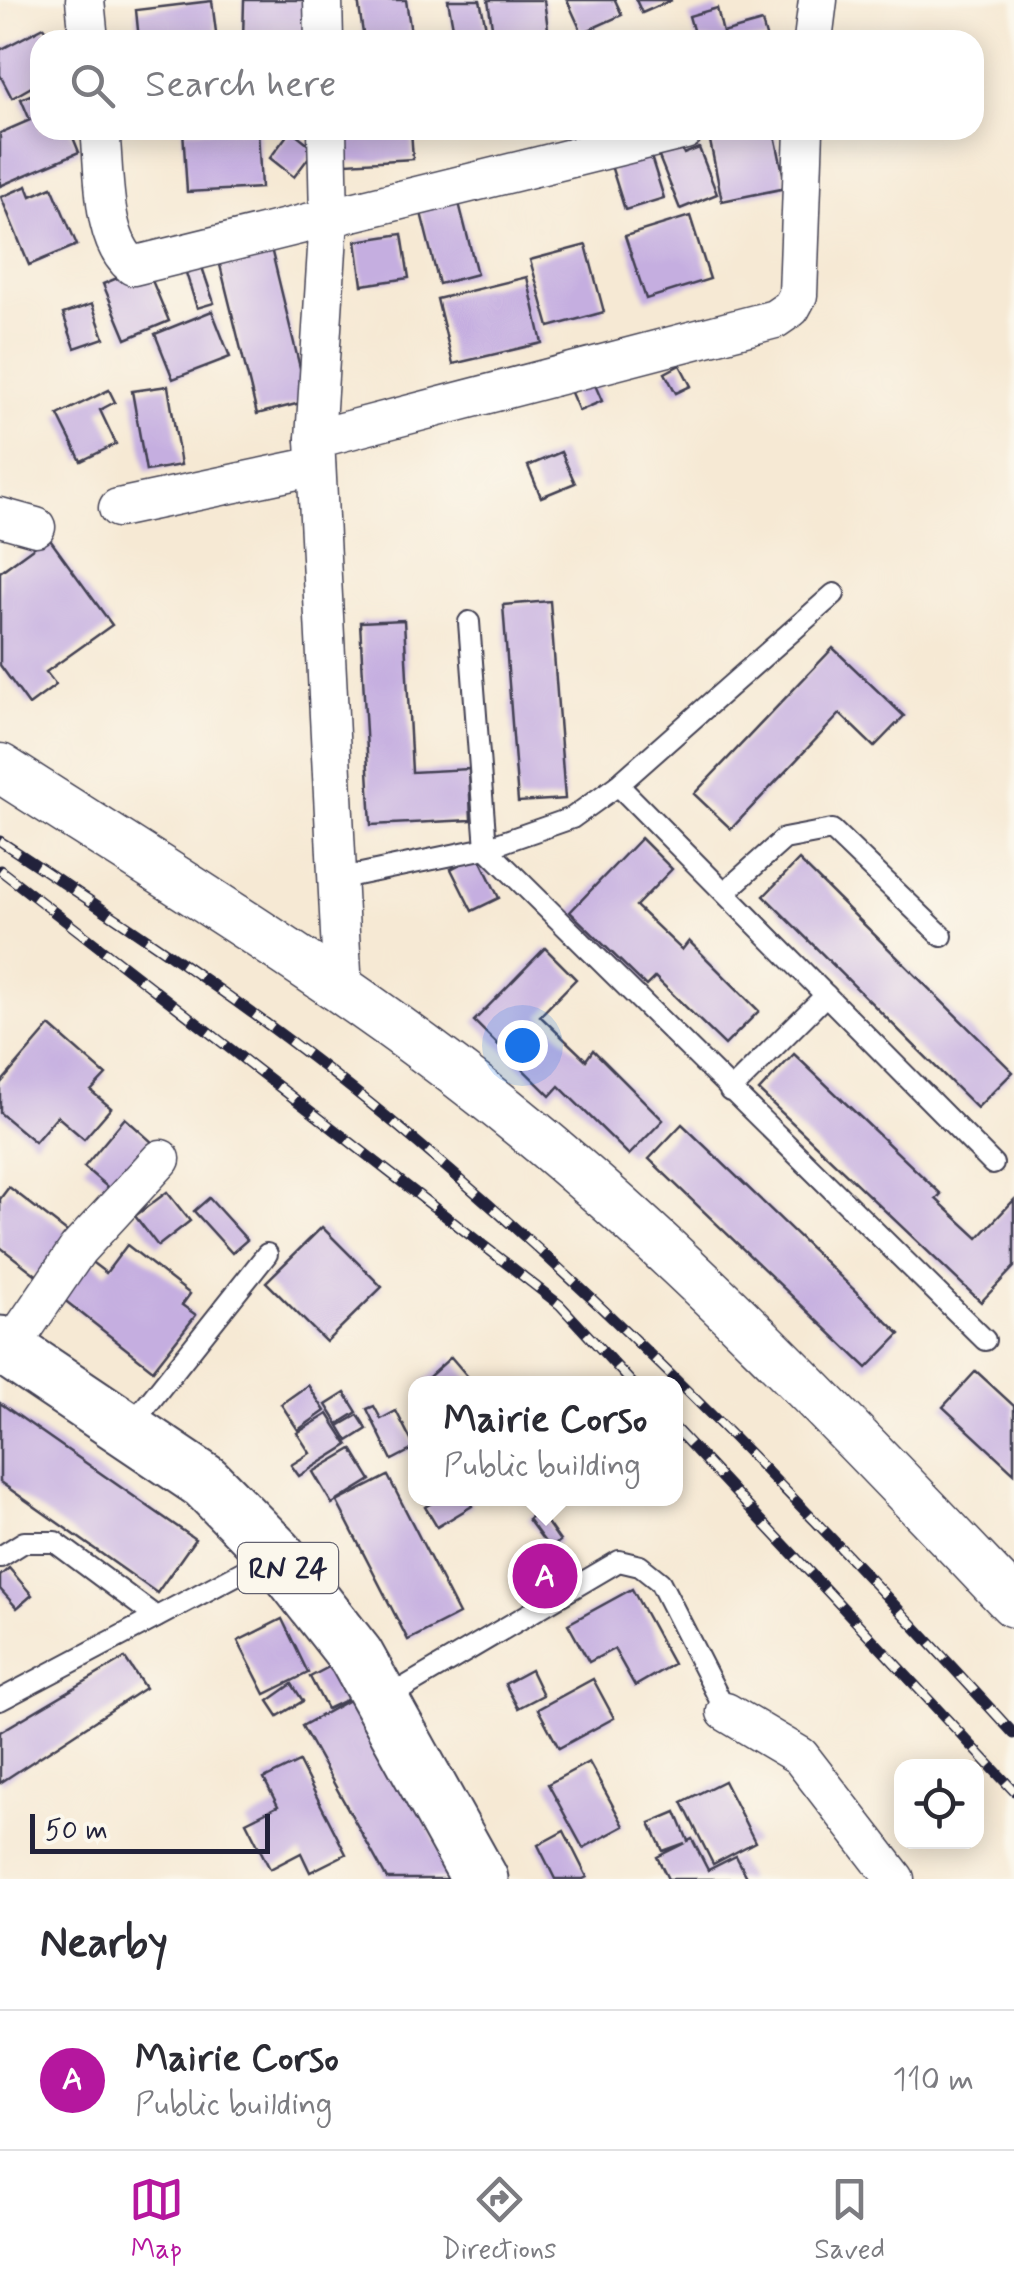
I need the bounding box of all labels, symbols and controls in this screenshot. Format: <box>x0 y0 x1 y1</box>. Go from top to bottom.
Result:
search box <box>30 30 984 140</box>
icon: search <box>65 58 120 113</box>
text: Search here <box>145 61 336 110</box>
your location <box>497 1020 548 1071</box>
popup <box>408 1376 683 1506</box>
text: Mairie Corso <box>444 1396 647 1445</box>
text: Public building <box>444 1445 641 1487</box>
pin: A <box>512 1538 578 1614</box>
road number: RN 24 <box>238 1543 338 1593</box>
map controls <box>894 1759 984 1849</box>
button: locate <box>894 1759 984 1849</box>
scale bar <box>30 1809 270 1854</box>
text: 50 m <box>45 1813 108 1850</box>
text: Nearby <box>40 1917 168 1972</box>
text: Mairie Corso <box>135 2035 339 2084</box>
text: A <box>62 2059 83 2101</box>
text: 110 m <box>893 2059 974 2101</box>
text: Public building <box>135 2084 332 2126</box>
tab: Map <box>129 2172 184 2269</box>
tab: Directions <box>442 2172 557 2269</box>
tab: Saved <box>814 2172 885 2269</box>

